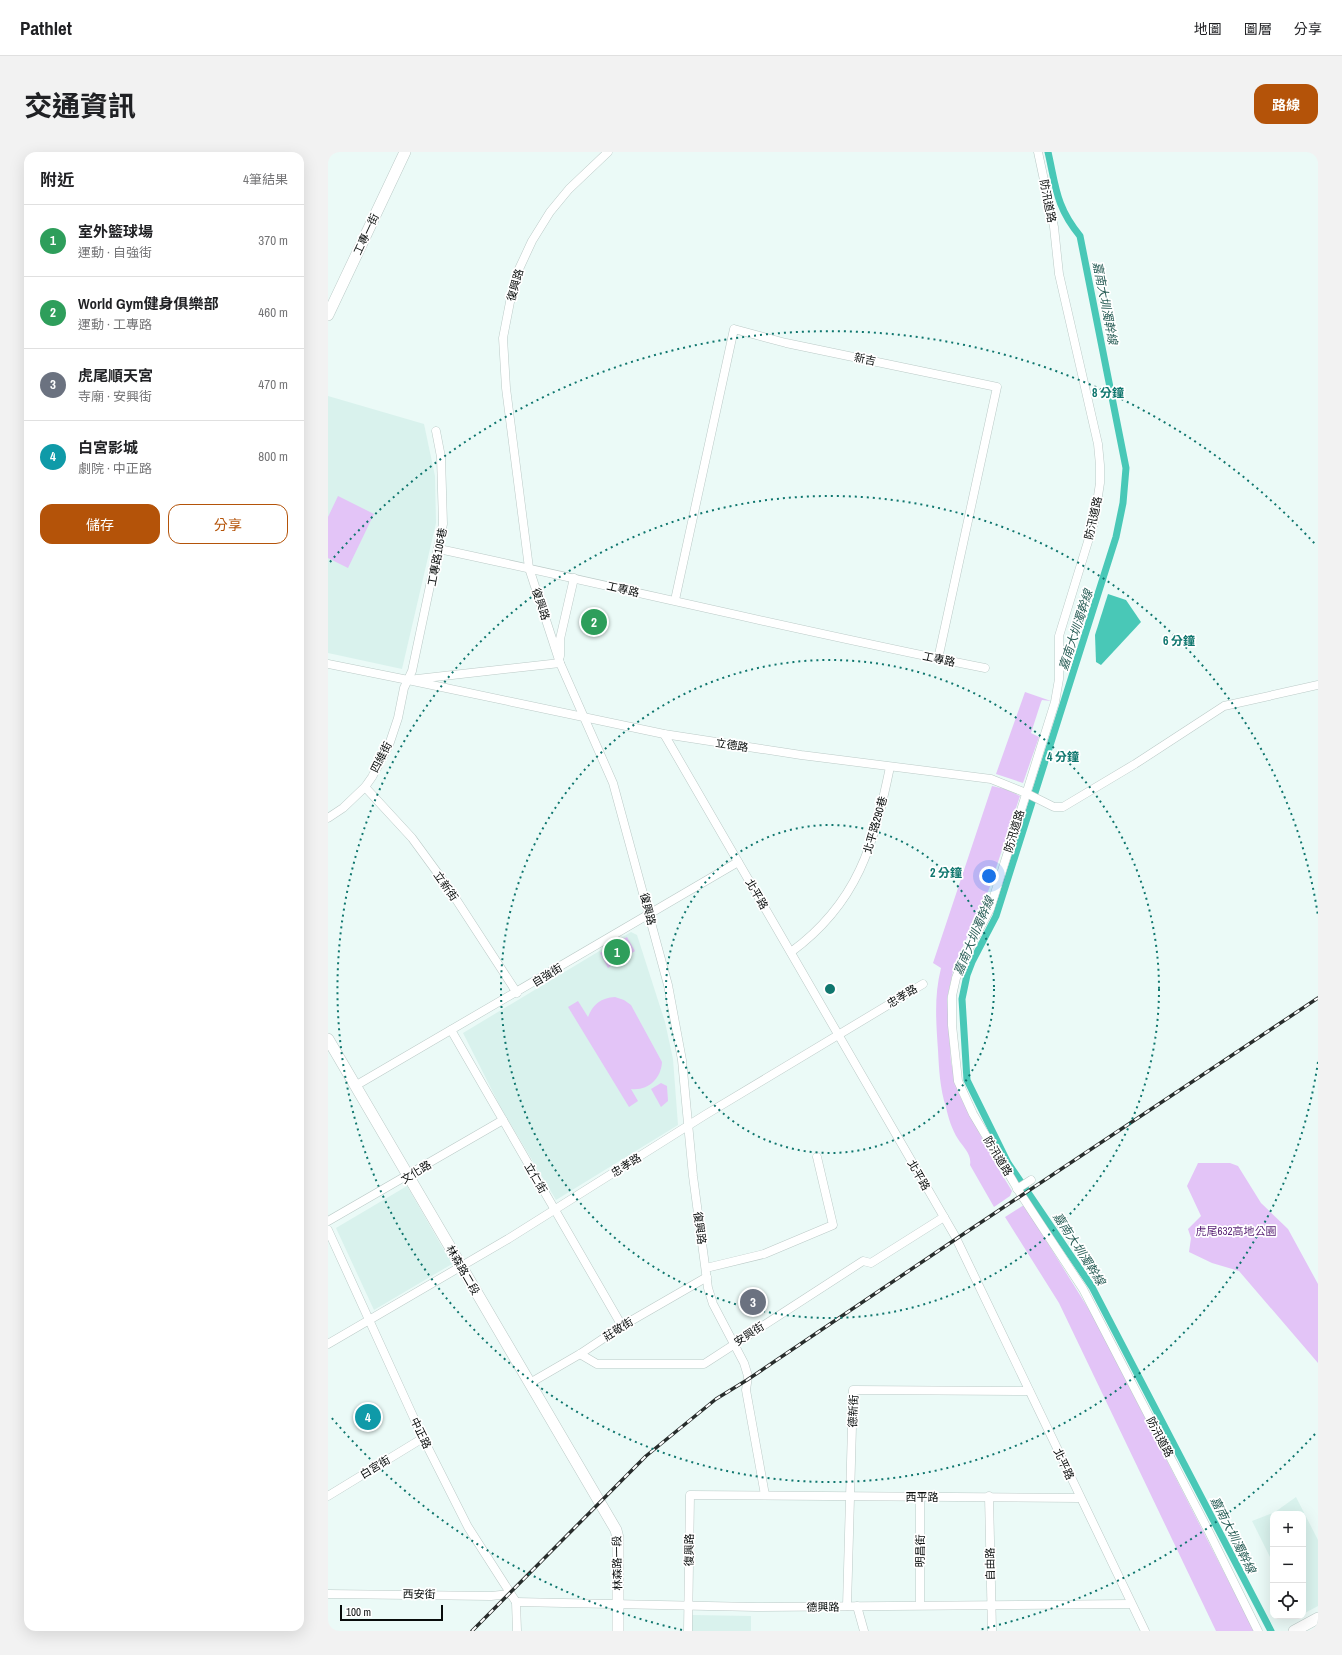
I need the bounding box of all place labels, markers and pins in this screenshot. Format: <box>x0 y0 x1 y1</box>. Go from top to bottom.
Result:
pin: 2 <box>581 607 607 637</box>
pin: 1 <box>604 937 630 967</box>
centre of rings <box>823 982 837 996</box>
pin: 3 <box>740 1287 766 1317</box>
pin: 4 <box>355 1402 381 1432</box>

